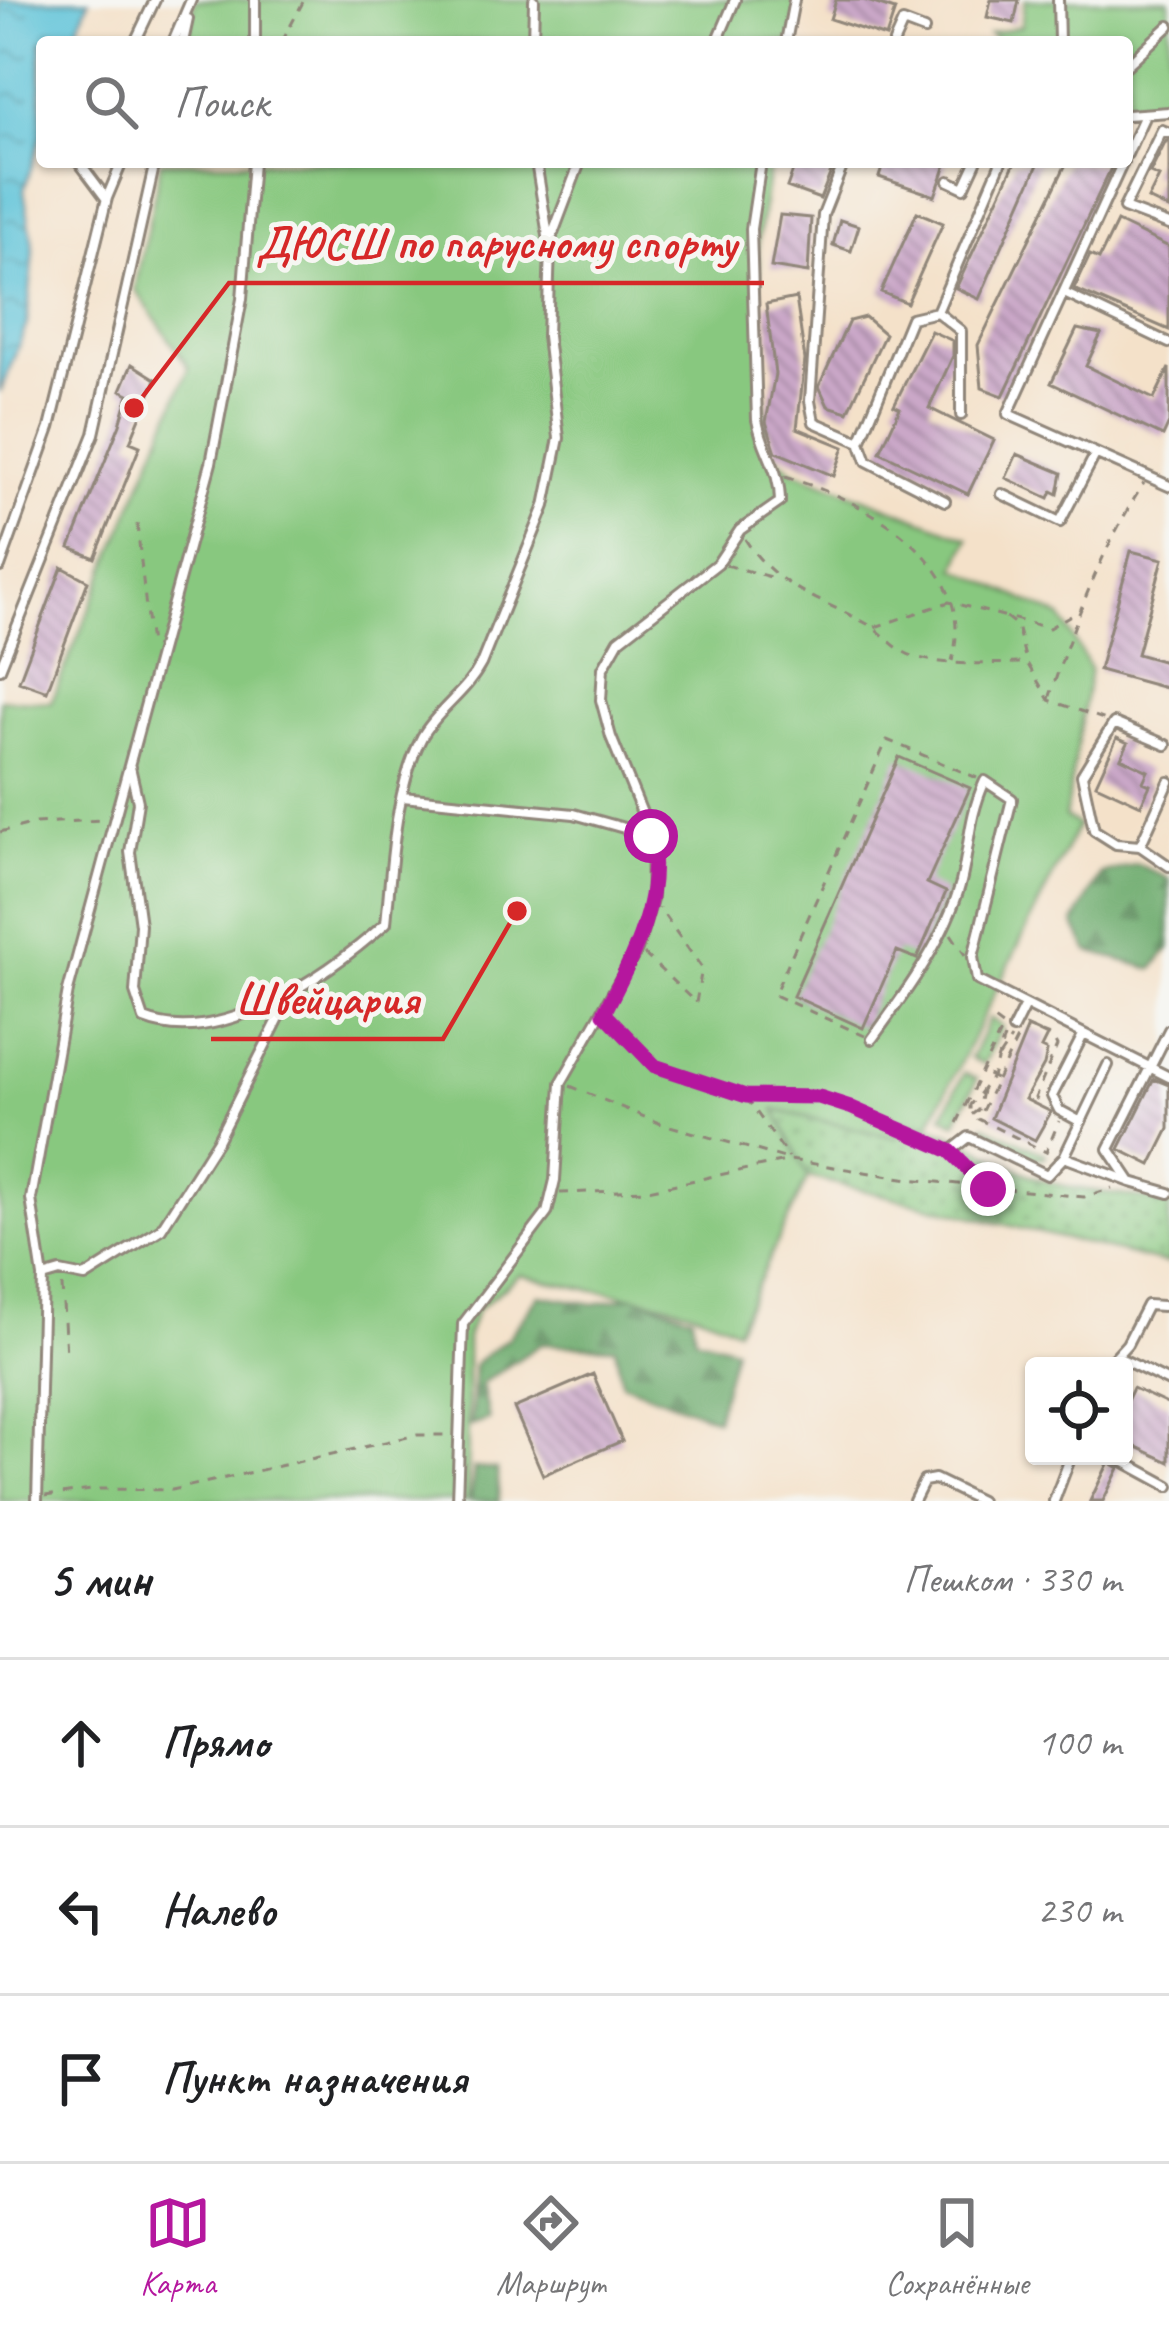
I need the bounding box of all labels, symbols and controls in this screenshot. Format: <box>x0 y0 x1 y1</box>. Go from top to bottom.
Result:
search box <box>36 36 1133 168</box>
icon: search <box>78 69 144 135</box>
text: Поиск <box>174 74 269 131</box>
callout: ДЮСШ по парусному спорту <box>229 202 764 283</box>
text: ДЮСШ по парусному спорту <box>256 215 741 272</box>
route start <box>624 809 678 863</box>
callout: Швейцария <box>211 958 443 1039</box>
text: Швейцария <box>235 971 421 1028</box>
route end <box>961 1162 1015 1216</box>
map controls <box>1025 1357 1133 1465</box>
button: locate <box>1025 1357 1133 1465</box>
text: 5 мин <box>48 1547 151 1611</box>
text: Пешком · 330 m <box>903 1555 1121 1604</box>
icon: ahead <box>48 1710 114 1776</box>
text: Прямо <box>162 1714 269 1771</box>
text: 100 m <box>1037 1718 1121 1767</box>
icon: left <box>48 1878 114 1944</box>
text: Налево <box>162 1882 276 1939</box>
text: 230 m <box>1037 1886 1121 1935</box>
icon: arrive <box>48 2046 114 2112</box>
text: Пункт назначения <box>162 2050 467 2107</box>
tab: Карта <box>140 2190 216 2304</box>
tab: Маршрут <box>496 2190 605 2304</box>
tab: Сохранённые <box>885 2190 1029 2304</box>

